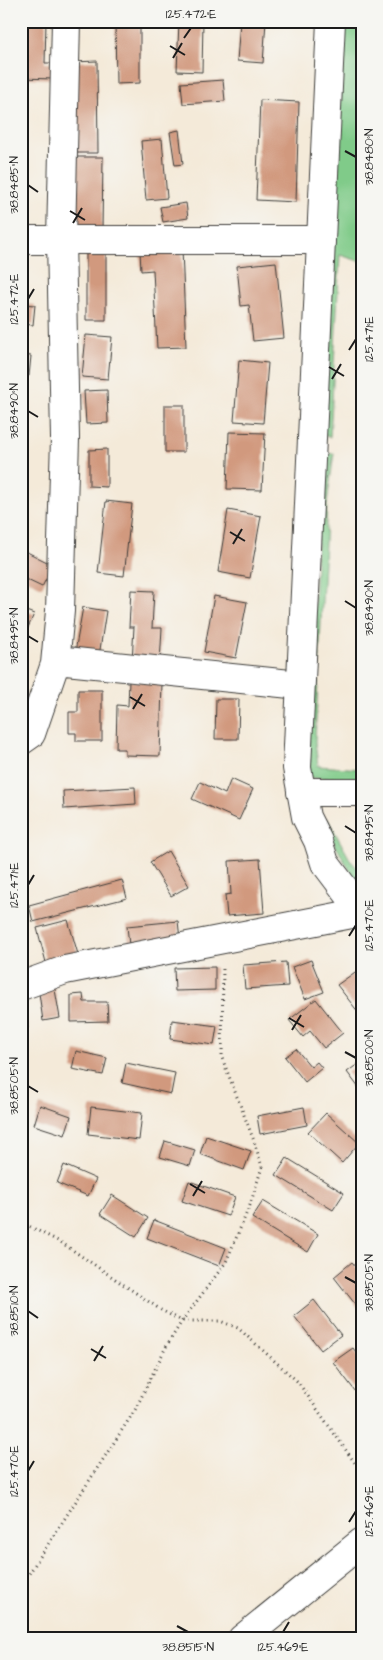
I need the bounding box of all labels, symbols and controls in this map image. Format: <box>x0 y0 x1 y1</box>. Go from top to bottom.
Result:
text: 125.472°E <box>166 6 216 23</box>
text: 38.8480°N <box>361 128 378 186</box>
text: 38.8485°N <box>6 156 23 214</box>
text: 125.472°E <box>6 274 23 324</box>
text: 125.471°E <box>361 316 378 362</box>
text: 38.8490°N <box>6 382 23 439</box>
text: 38.8490°N <box>361 579 378 636</box>
text: 38.8495°N <box>6 607 23 665</box>
text: 38.8495°N <box>361 804 378 862</box>
text: 125.471°E <box>6 862 23 908</box>
text: 125.470°E <box>361 899 378 951</box>
text: 38.8500°N <box>361 1029 378 1087</box>
text: 38.8505°N <box>6 1056 23 1115</box>
text: 38.8505°N <box>361 1253 378 1312</box>
text: 38.8510°N <box>6 1285 23 1337</box>
text: 125.470°E <box>6 1445 23 1497</box>
text: 125.469°E <box>361 1486 378 1536</box>
text: 38.8515°N <box>162 1639 214 1656</box>
text: 125.469°E <box>258 1639 308 1656</box>

